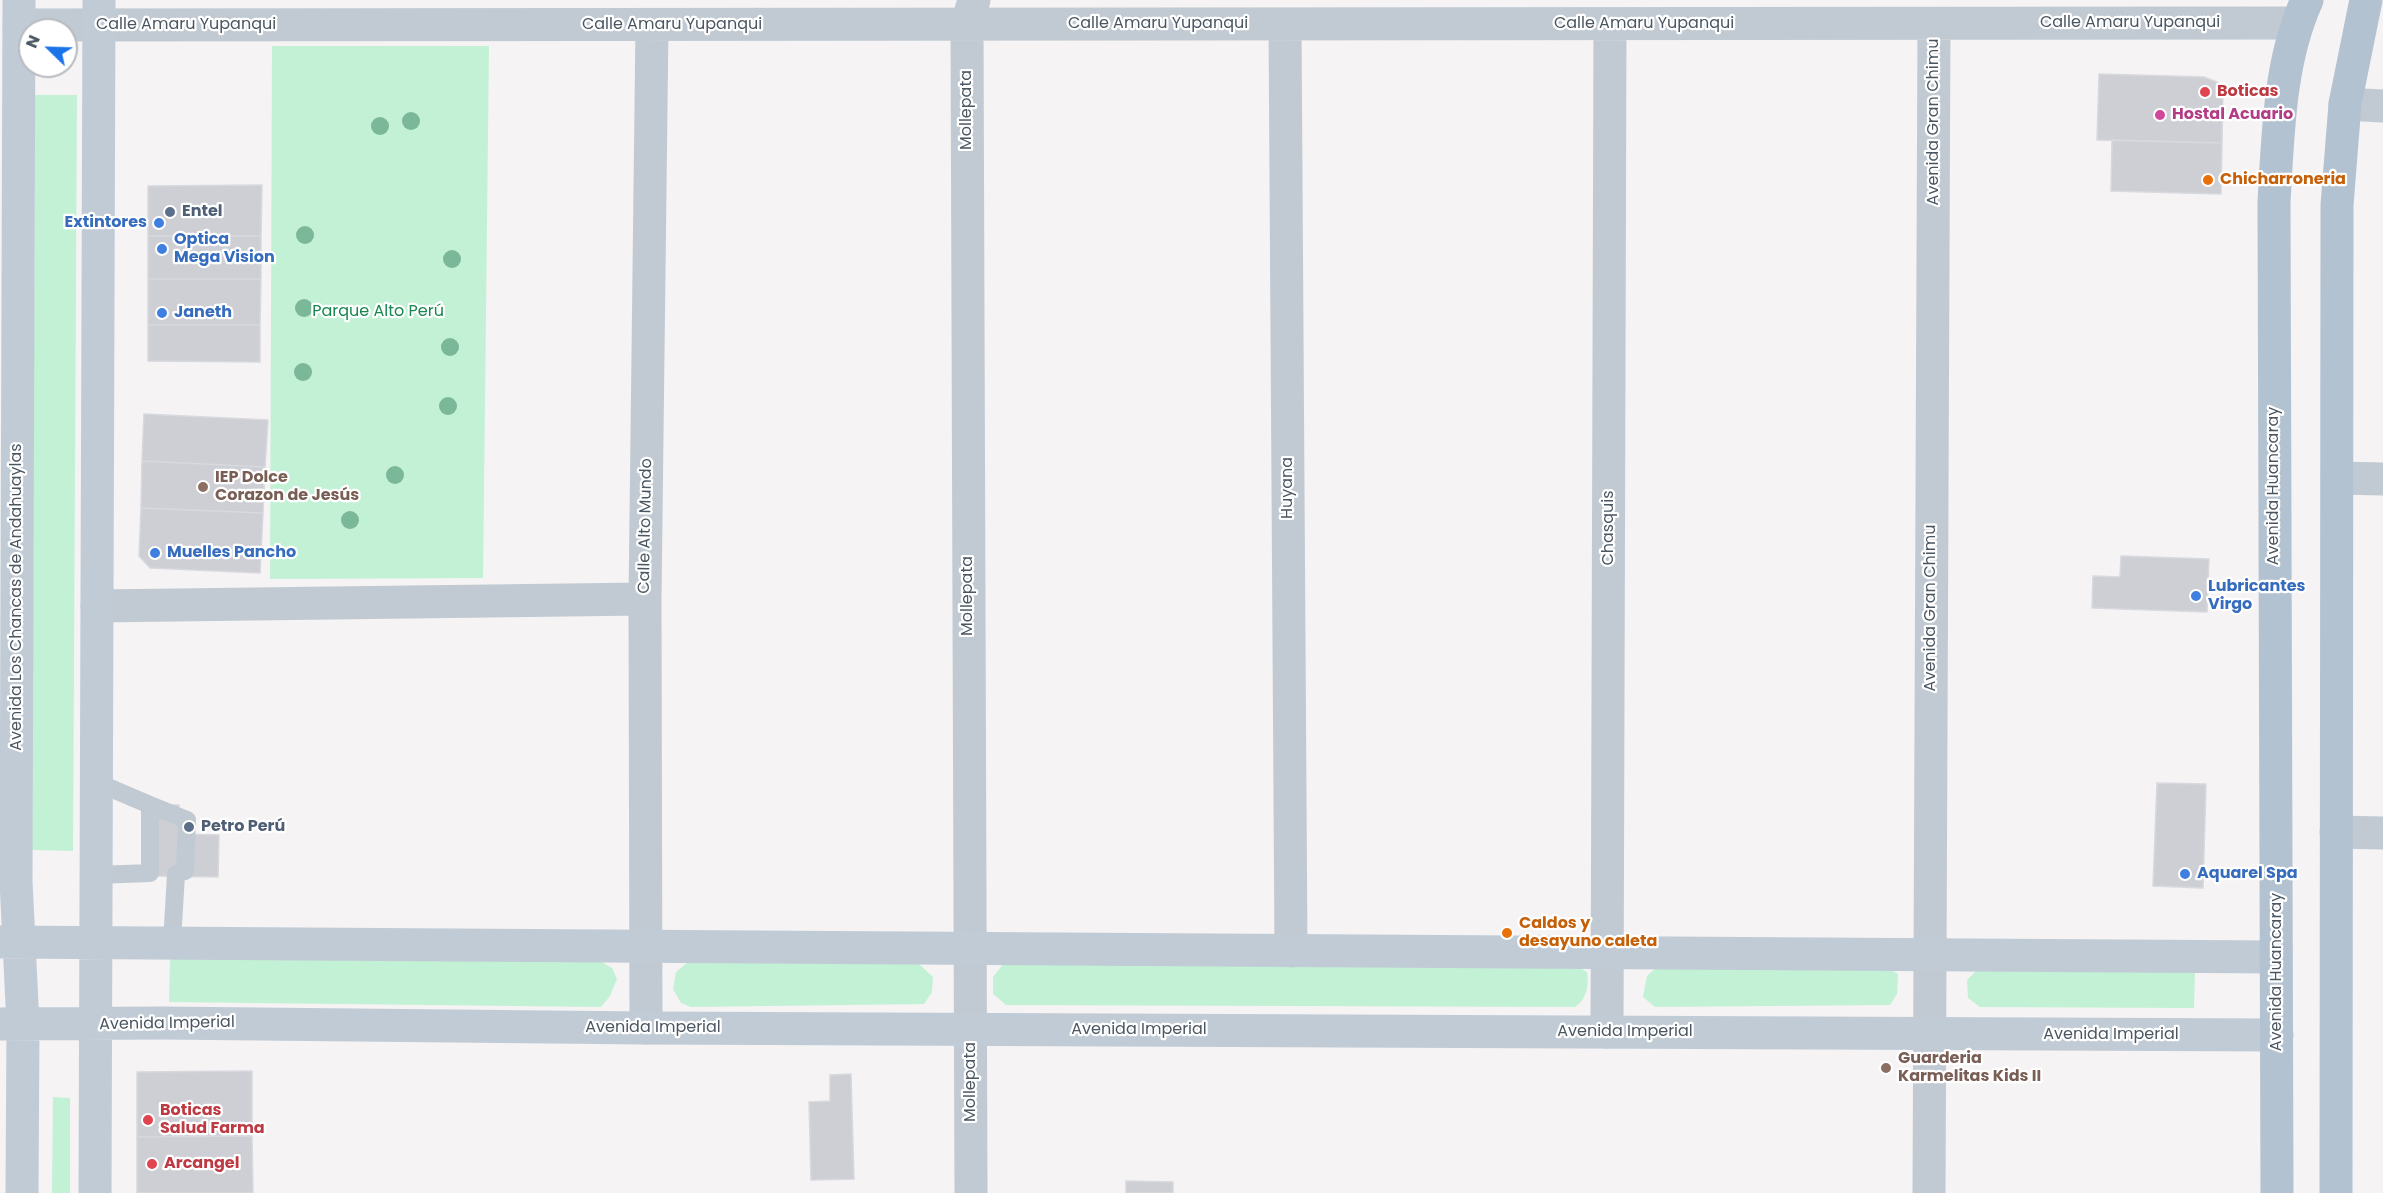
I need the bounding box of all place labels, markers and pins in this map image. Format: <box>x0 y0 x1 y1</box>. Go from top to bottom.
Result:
place label: Boticas <box>2217 82 2278 102</box>
marker: Boticas <box>2198 85 2212 99</box>
place label: Hostal Acuario <box>2172 105 2293 125</box>
marker: Hostal Acuario <box>2153 108 2167 122</box>
place label: Chicharroneria <box>2220 170 2346 190</box>
marker: Chicharroneria <box>2201 173 2215 187</box>
place label: Entel <box>182 202 223 222</box>
marker: Entel <box>163 205 177 219</box>
place label: Extintores <box>65 213 147 233</box>
marker: Extintores <box>152 216 166 230</box>
place label: Optica Mega Vision <box>174 230 275 268</box>
marker: Optica Mega Vision <box>155 242 169 256</box>
place label: Janeth <box>174 303 232 323</box>
marker: Janeth <box>155 306 169 320</box>
place label: IEP Dolce Corazon de Jesús <box>215 468 359 506</box>
marker: IEP Dolce Corazon de Jesús <box>196 480 210 494</box>
place label: Muelles Pancho <box>167 543 296 563</box>
marker: Muelles Pancho <box>148 546 162 560</box>
place label: Lubricantes Virgo <box>2208 577 2305 615</box>
marker: Lubricantes Virgo <box>2189 589 2203 603</box>
place label: Petro Perú <box>201 817 285 837</box>
marker: Petro Perú <box>182 820 196 834</box>
place label: Aquarel Spa <box>2197 864 2298 884</box>
marker: Aquarel Spa <box>2178 867 2192 881</box>
place label: Caldos y desayuno caleta <box>1519 914 1657 952</box>
marker: Caldos y desayuno caleta <box>1500 926 1514 940</box>
place label: Guarderia Karmelitas Kids II <box>1898 1049 2041 1087</box>
marker: Guarderia Karmelitas Kids II <box>1879 1061 1893 1075</box>
place label: Boticas Salud Farma <box>160 1101 265 1139</box>
marker: Boticas Salud Farma <box>141 1113 155 1127</box>
place label: Arcangel <box>164 1154 239 1174</box>
marker: Arcangel <box>145 1157 159 1171</box>

